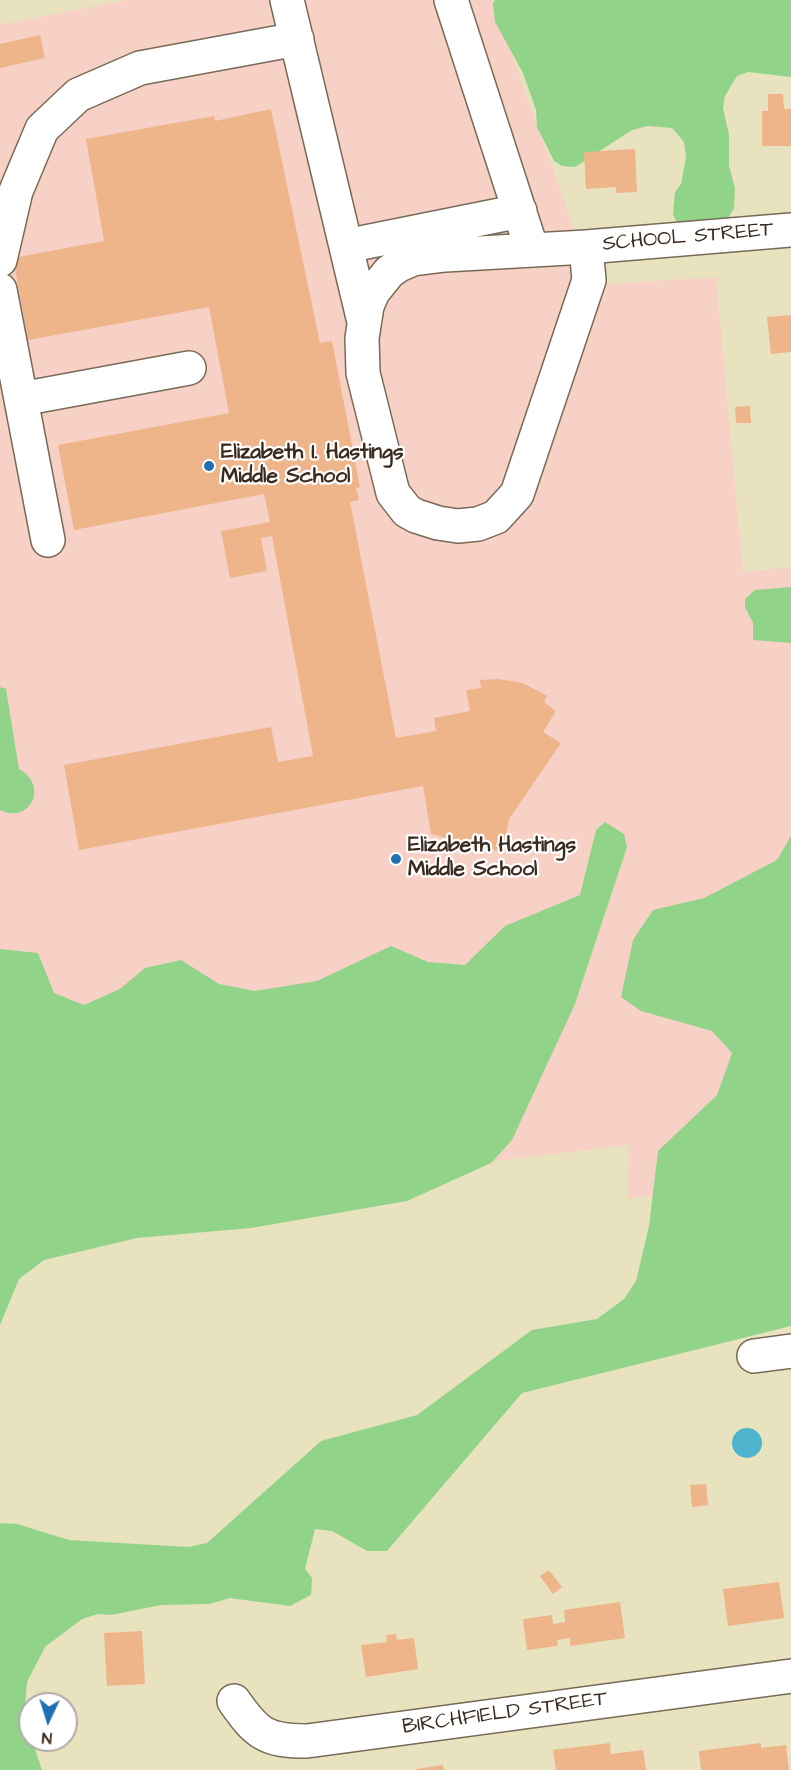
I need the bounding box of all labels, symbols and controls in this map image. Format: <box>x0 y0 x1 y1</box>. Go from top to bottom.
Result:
street label: SCHOOL STREET <box>601 218 775 258</box>
place label: Elizabeth I. Hastings Middle School <box>221 441 403 491</box>
marker: Elizabeth I. Hastings Middle School <box>202 459 216 473</box>
place label: Elizabeth Hastings Middle School <box>408 834 576 884</box>
marker: Elizabeth Hastings Middle School <box>389 852 403 866</box>
street label: BIRCHFIELD STREET <box>401 1687 609 1741</box>
north arrow <box>18 1692 78 1752</box>
text: N <box>41 1727 53 1749</box>

